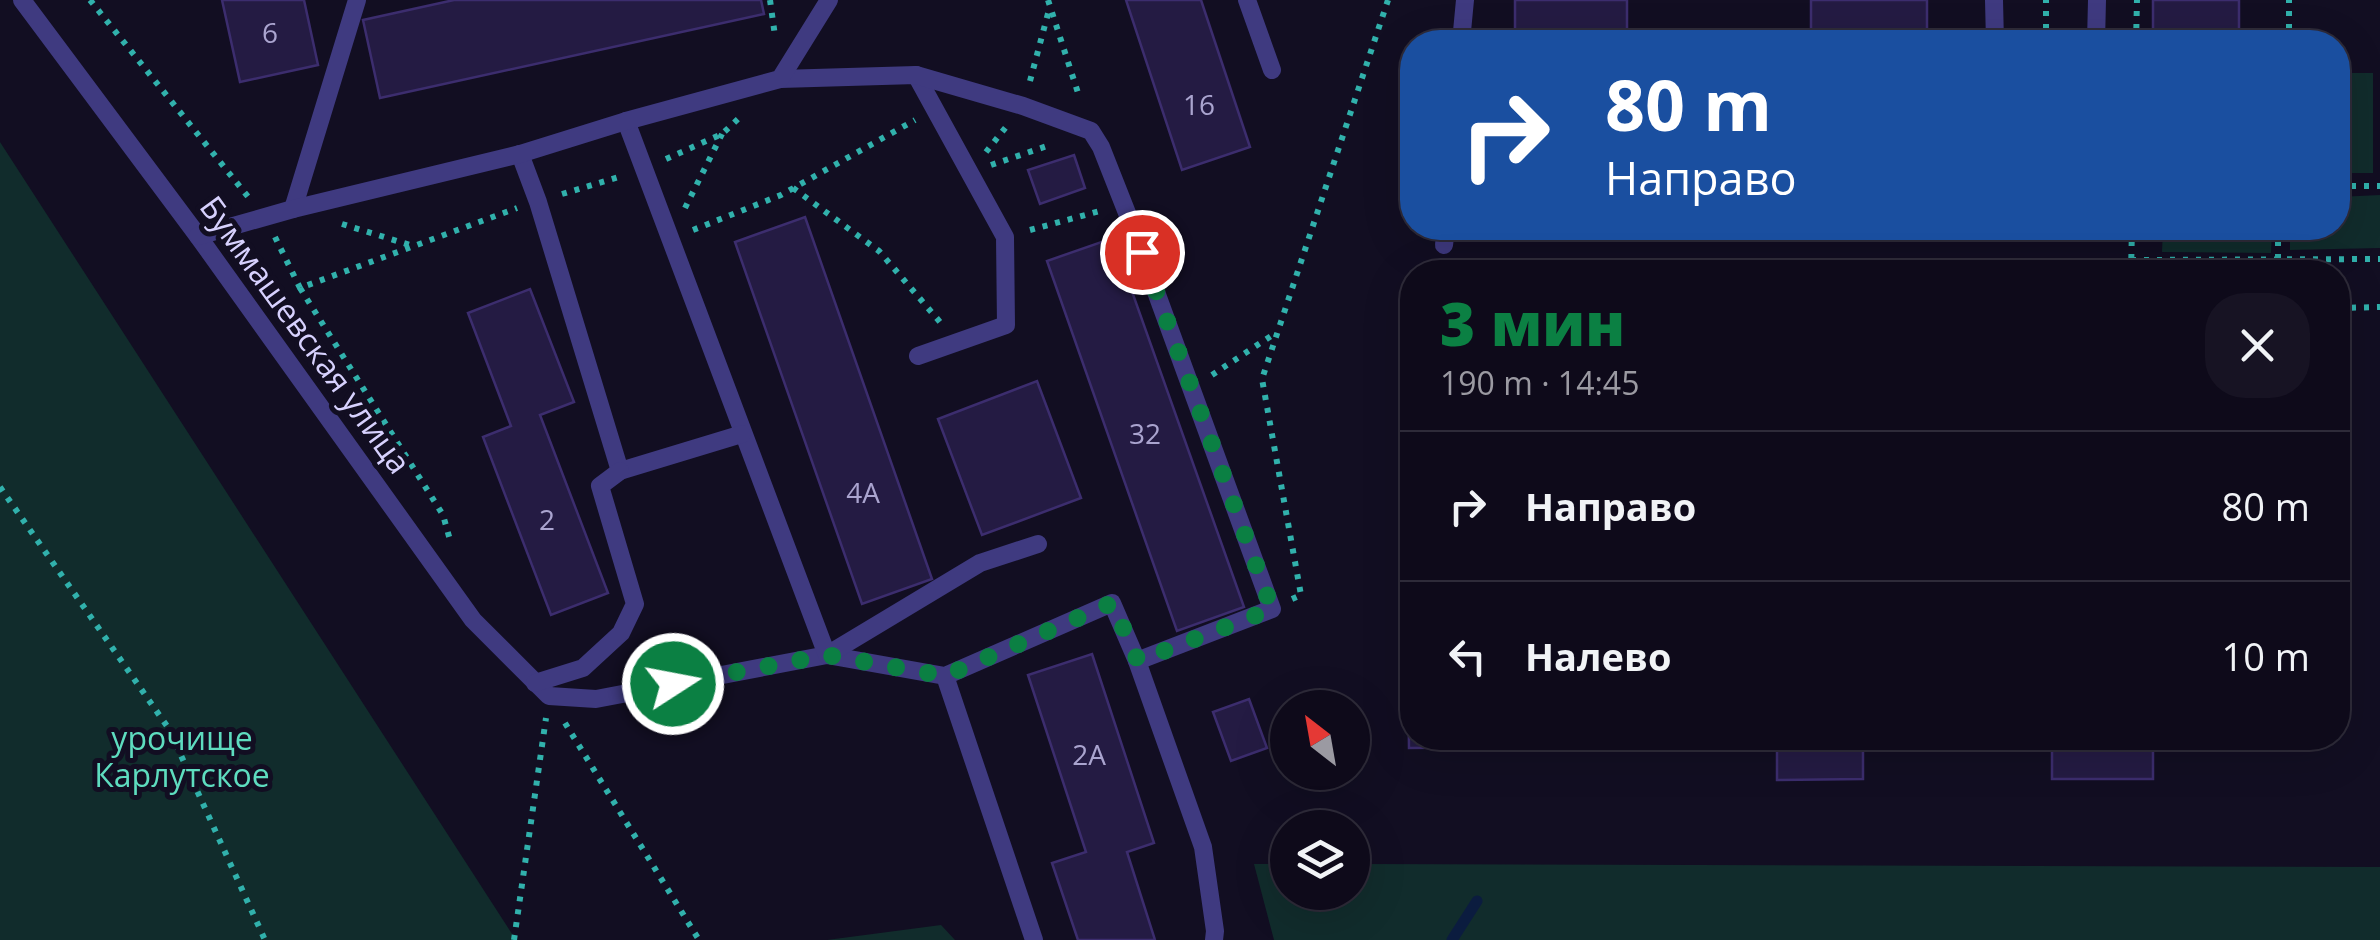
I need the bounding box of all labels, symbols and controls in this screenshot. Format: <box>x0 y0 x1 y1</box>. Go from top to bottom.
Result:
house number: 6 <box>262 13 278 51</box>
text: 80 m <box>1605 56 1772 152</box>
icon: right <box>1440 70 1570 200</box>
house number: 16 <box>1183 85 1215 123</box>
text: Направо <box>1605 147 1797 208</box>
street label: Буммашевская улица <box>191 187 422 482</box>
pin <box>1100 210 1185 295</box>
icon: arrive <box>1115 225 1170 280</box>
text: 3 мин <box>1440 282 1625 364</box>
button: close <box>2205 293 2310 398</box>
text: 190 m · 14:45 <box>1440 361 1639 404</box>
house number: 32 <box>1129 414 1161 452</box>
house number: 4А <box>846 473 880 511</box>
icon: right <box>1440 479 1495 534</box>
text: Направо <box>1525 480 1696 532</box>
text: 80 m <box>2221 480 2310 532</box>
house number: 2 <box>539 500 555 538</box>
icon: left <box>1440 629 1495 684</box>
text: Налево <box>1525 630 1671 682</box>
text: 10 m <box>2221 630 2310 682</box>
position arrow <box>621 632 725 736</box>
north arrow <box>1270 690 1370 790</box>
map controls <box>1270 690 1370 910</box>
park label: урочище Карлутское <box>94 716 270 796</box>
house number: 2А <box>1072 735 1106 773</box>
button: layers <box>1270 810 1370 910</box>

